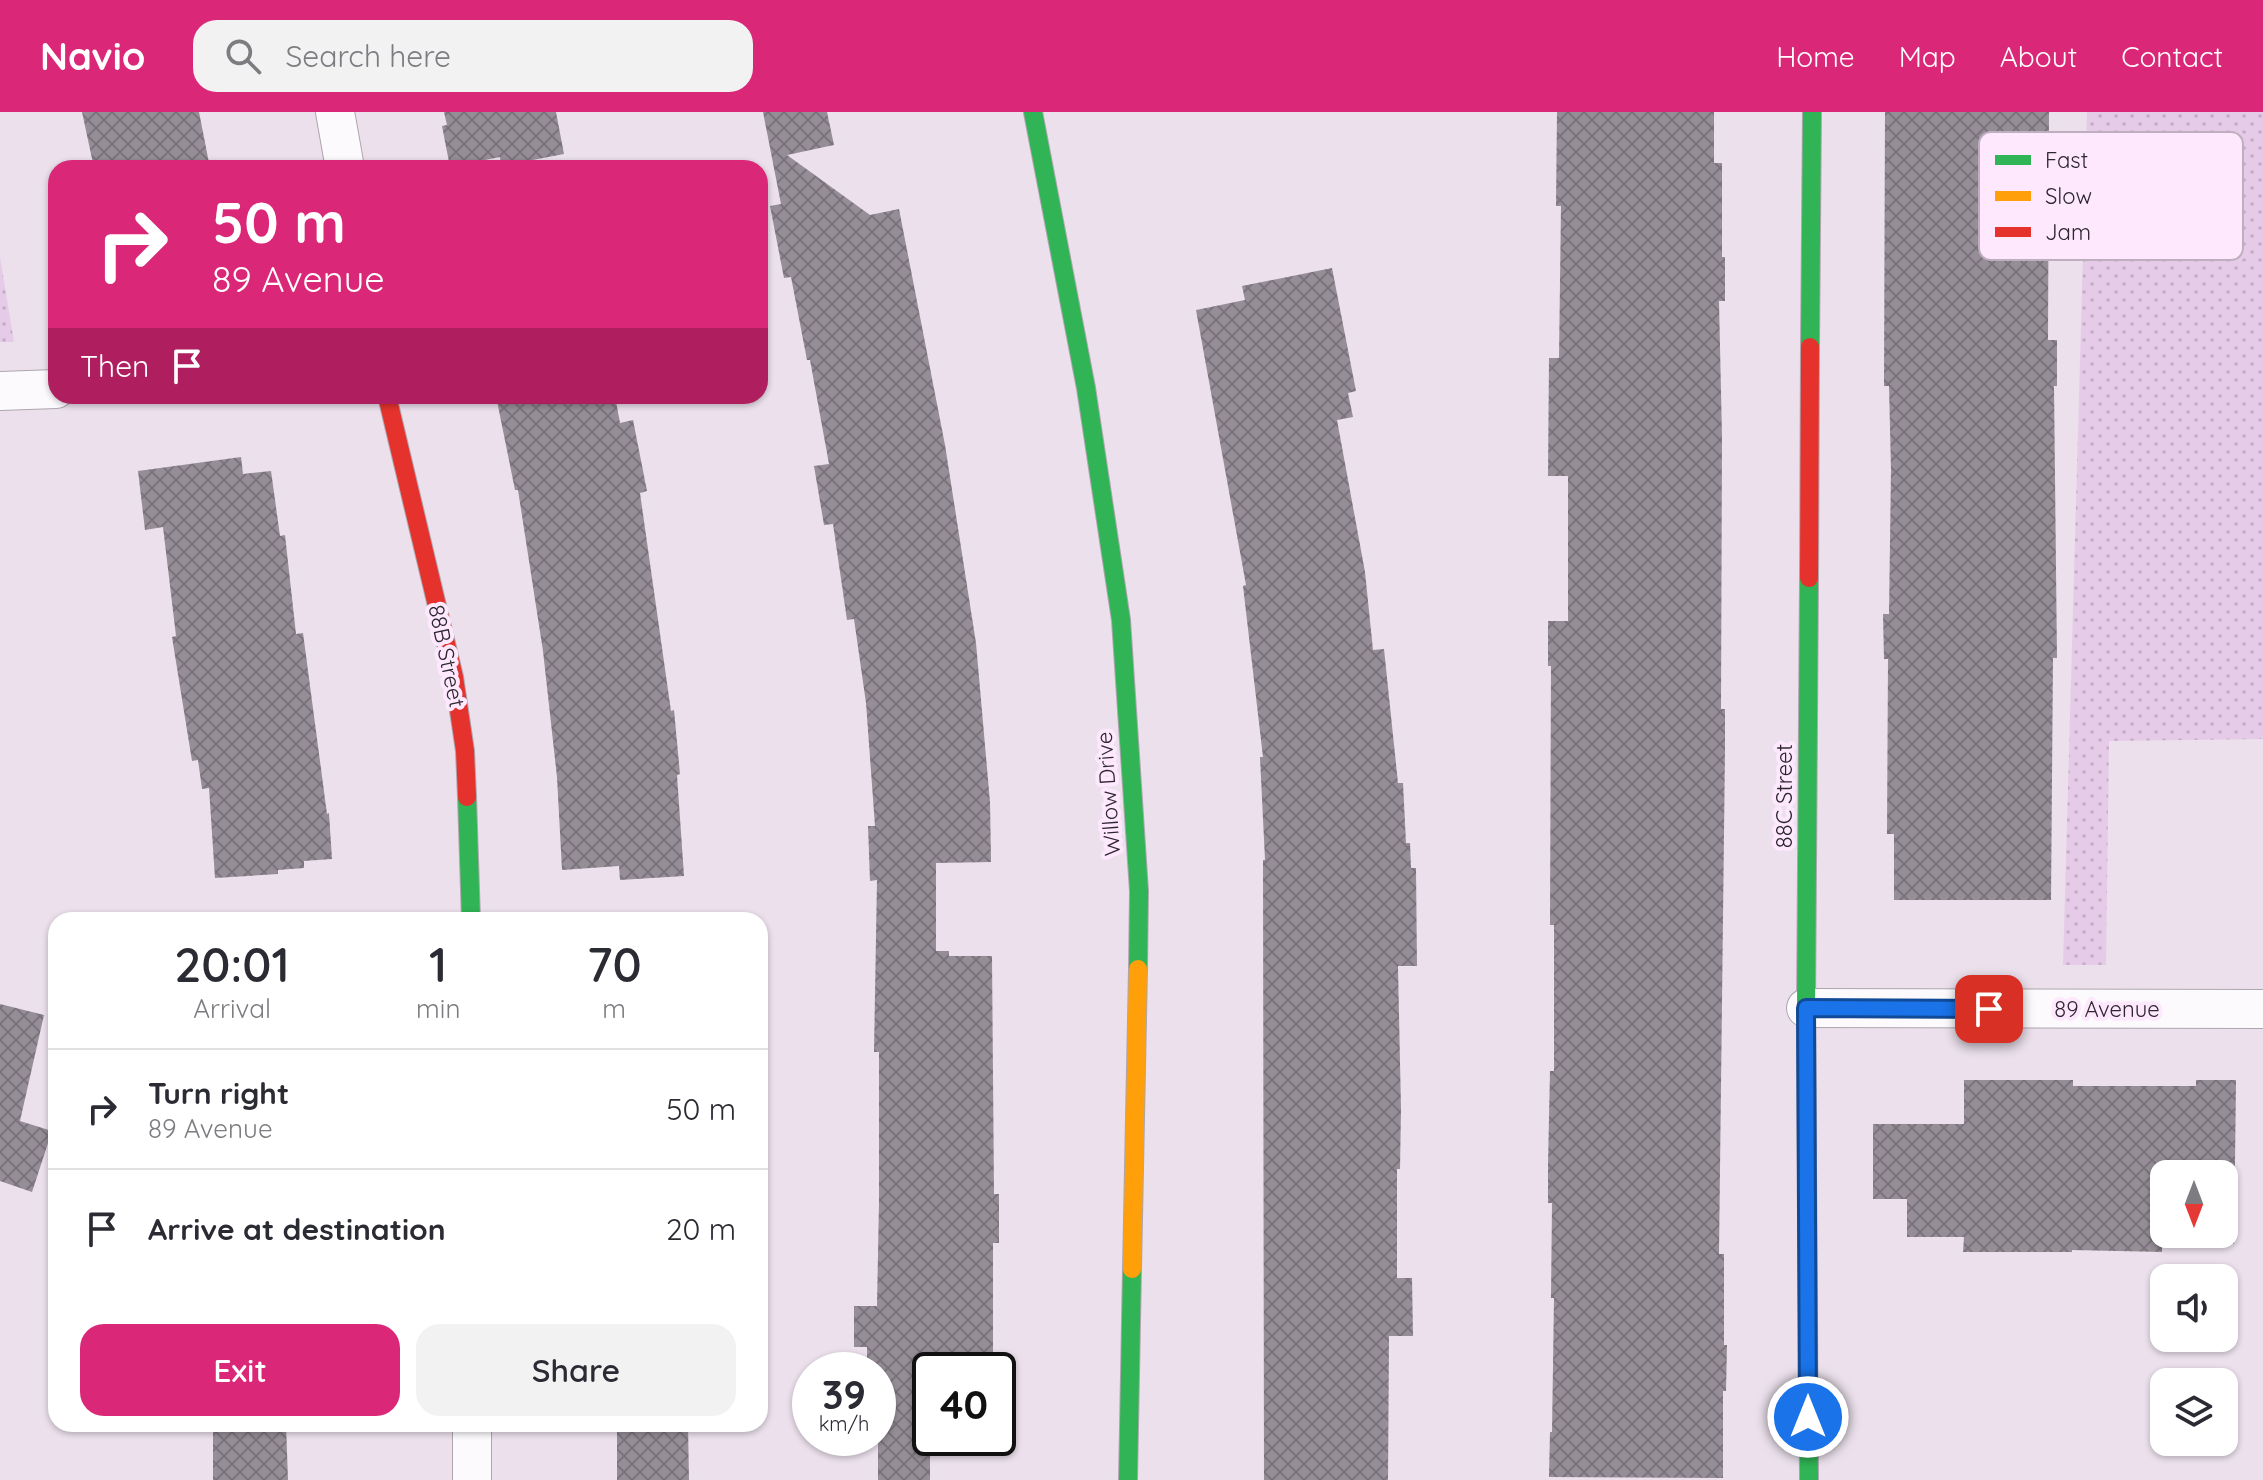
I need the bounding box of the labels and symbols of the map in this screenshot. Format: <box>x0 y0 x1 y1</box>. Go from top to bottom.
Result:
legend <box>1979 132 2243 260</box>
text: Fast <box>2045 146 2088 174</box>
text: Slow <box>2045 182 2092 210</box>
text: Jam <box>2045 218 2091 246</box>
street label: 88B Street <box>422 602 472 710</box>
street label: Willow Drive <box>1090 731 1126 857</box>
street label: 88C Street <box>1770 744 1798 848</box>
pin <box>1955 975 2023 1043</box>
street label: 89 Avenue <box>2054 995 2160 1023</box>
north arrow <box>2150 1160 2238 1248</box>
speed limit sign: 40 <box>912 1352 1016 1456</box>
position arrow <box>1766 1375 1850 1459</box>

